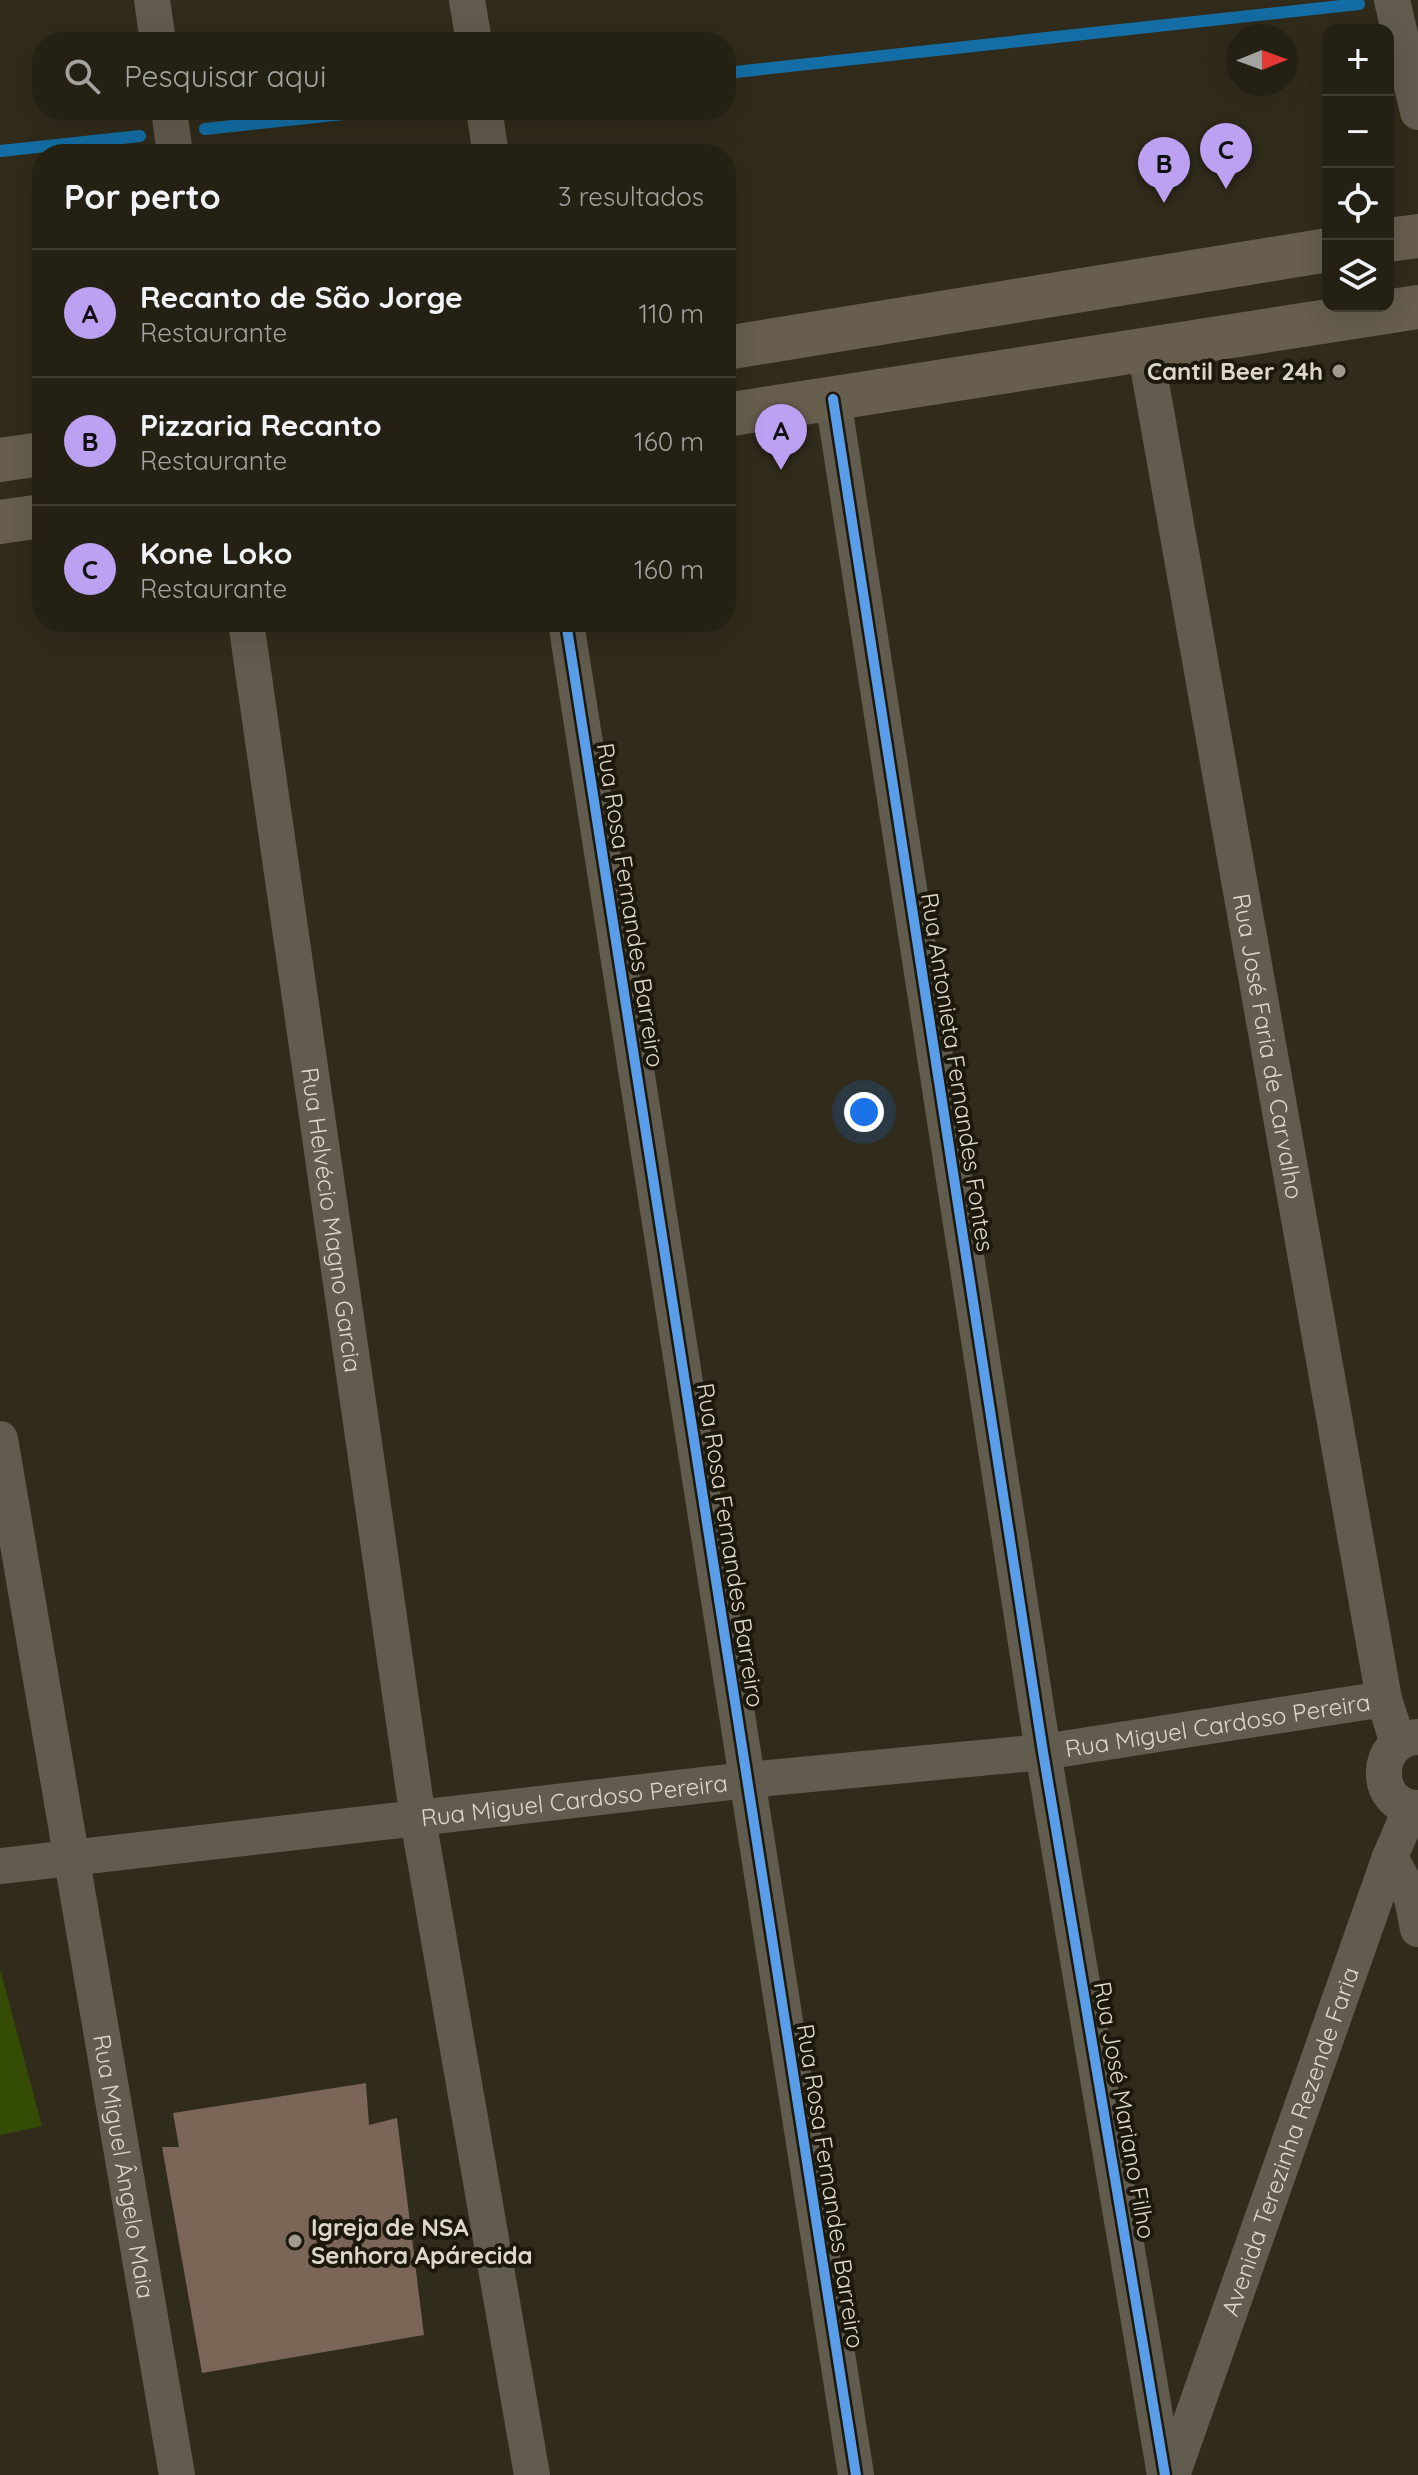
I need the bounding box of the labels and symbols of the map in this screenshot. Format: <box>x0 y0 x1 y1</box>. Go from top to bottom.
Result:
north arrow <box>1226 24 1298 96</box>
pin: C <box>1200 123 1252 189</box>
pin: B <box>1138 137 1190 203</box>
place label: Cantil Beer 24h <box>1147 356 1323 386</box>
marker: Cantil Beer 24h <box>1330 362 1348 380</box>
pin: A <box>755 404 807 470</box>
street label: Rua Rosa Fernandes Barreiro <box>591 741 671 1069</box>
street label: Rua Antonieta Fernandes Fontes <box>915 890 1001 1254</box>
street label: Rua José Faria de Carvalho <box>1227 891 1310 1201</box>
street label: Rua Helvécio Magno Garcia <box>295 1065 369 1374</box>
your location <box>844 1092 884 1132</box>
street label: Rua Rosa Fernandes Barreiro <box>691 1381 771 1709</box>
street label: Rua Miguel Cardoso Pereira <box>1063 1686 1372 1763</box>
street label: Rua Miguel Cardoso Pereira <box>419 1767 729 1832</box>
street label: Avenida Terezinha Rezende Faria <box>1214 1963 1365 2320</box>
street label: Rua José Mariano Filho <box>1088 1979 1162 2241</box>
street label: Rua Rosa Fernandes Barreiro <box>791 2022 871 2350</box>
street label: Rua Miguel Ângelo Maia <box>87 2032 162 2301</box>
place label: Igreja de NSA Senhora Apárecida <box>311 2212 533 2270</box>
marker: Igreja de NSA Senhora Apárecida <box>286 2232 304 2250</box>

